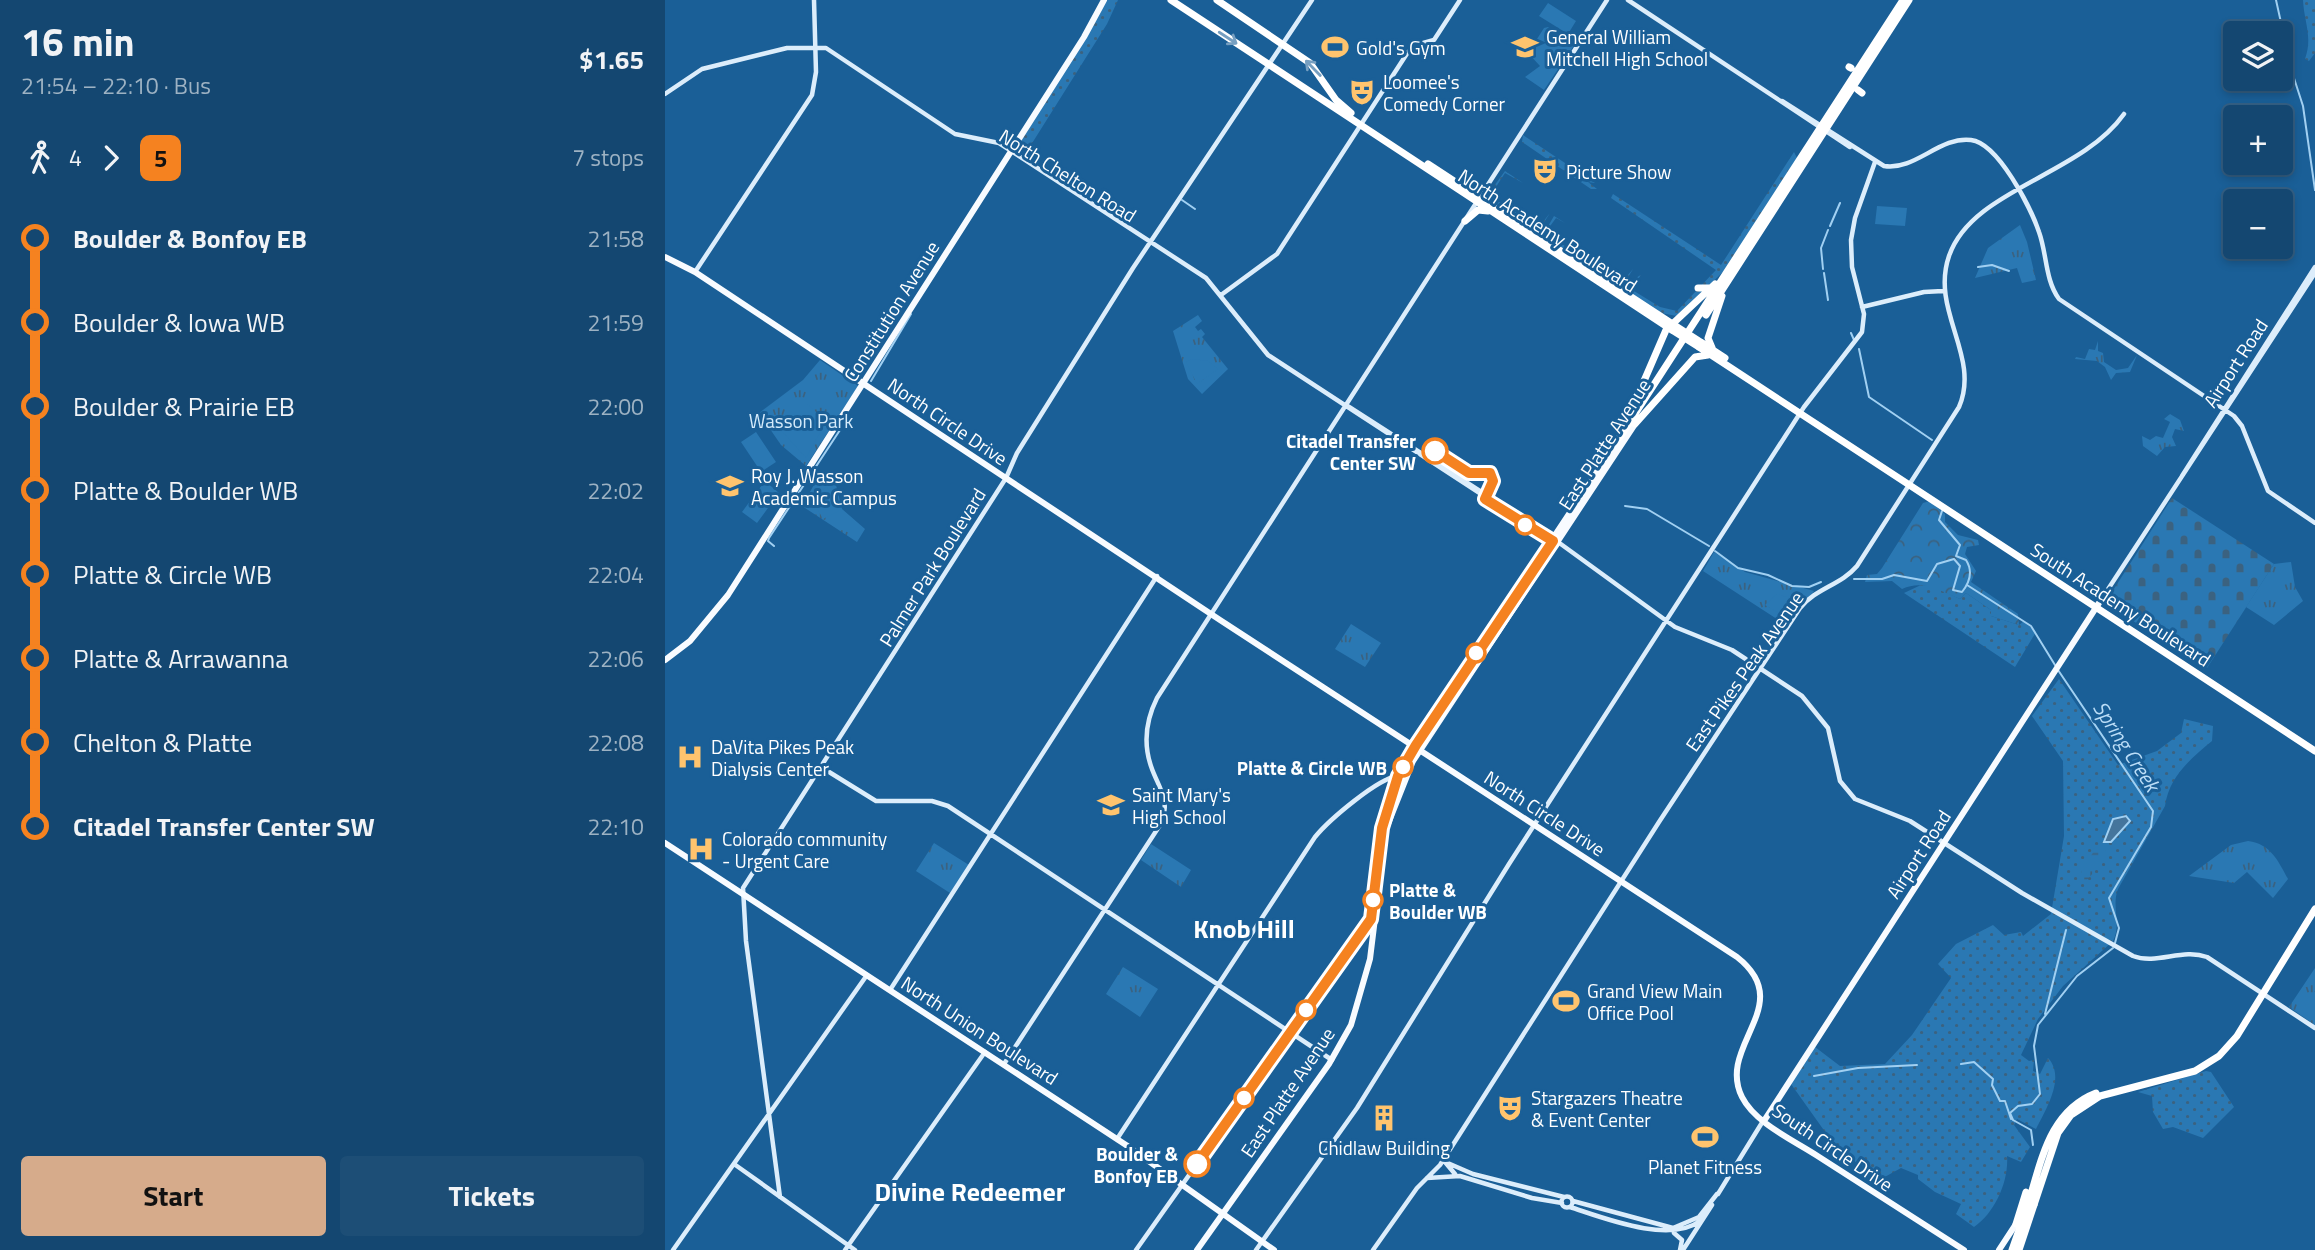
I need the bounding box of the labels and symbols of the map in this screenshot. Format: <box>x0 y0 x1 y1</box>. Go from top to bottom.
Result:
place label: General William Mitchell High School <box>1546 22 1708 73</box>
one-way arrow <box>1218 30 1237 45</box>
sports icon: Gold's Gym <box>1320 32 1350 62</box>
school or university icon: General William Mitchell High School <box>1510 32 1540 62</box>
place label: Gold's Gym <box>1356 33 1446 62</box>
one-way arrow <box>1305 60 1322 77</box>
place label: Loomee's Comedy Corner <box>1383 67 1506 118</box>
theatre icon: Loomee's Comedy Corner <box>1347 77 1377 107</box>
street label: North Chelton Road <box>994 121 1142 229</box>
theatre icon: Picture Show <box>1530 156 1560 186</box>
place label: Picture Show <box>1566 157 1672 186</box>
street label: North Academy Boulevard <box>1453 161 1643 299</box>
street label: Constitution Avenue <box>836 235 946 387</box>
street label: Airport Road <box>2195 313 2275 413</box>
street label: North Circle Drive <box>882 370 1014 472</box>
street label: East Platte Avenue <box>1551 373 1657 515</box>
park label: Wasson Park <box>749 406 853 435</box>
place label: Citadel Transfer Center SW <box>1286 426 1416 477</box>
marker: Citadel Transfer Center SW <box>1422 438 1448 464</box>
place label: Roy J. Wasson Academic Campus <box>751 461 897 512</box>
school or university icon: Roy J. Wasson Academic Campus <box>715 471 745 501</box>
street label: Palmer Park Boulevard <box>871 482 993 652</box>
unlabelled marker <box>1515 515 1535 535</box>
street label: South Academy Boulevard <box>2025 535 2217 673</box>
street label: East Pikes Peak Avenue <box>1678 585 1810 757</box>
unlabelled marker <box>1466 643 1486 663</box>
water label: Spring Creek <box>2086 694 2170 800</box>
place label: DaVita Pikes Peak Dialysis Center <box>711 732 854 783</box>
hospital icon: DaVita Pikes Peak Dialysis Center <box>675 742 705 772</box>
place label: Platte & Circle WB <box>1237 753 1387 782</box>
marker: Platte & Circle WB <box>1393 757 1413 777</box>
street label: North Circle Drive <box>1479 763 1611 863</box>
place label: Saint Mary's High School <box>1132 780 1231 831</box>
school or university icon: Saint Mary's High School <box>1096 790 1126 820</box>
street label: Airport Road <box>1878 804 1958 904</box>
place label: Colorado community - Urgent Care <box>722 824 887 875</box>
hospital icon: Colorado community - Urgent Care <box>686 834 716 864</box>
place label: Platte & Boulder WB <box>1389 875 1487 926</box>
marker: Platte & Boulder WB <box>1363 890 1383 910</box>
district label: Knob Hill <box>1193 909 1295 948</box>
street label: North Union Boulevard <box>896 968 1064 1092</box>
place label: Grand View Main Office Pool <box>1587 976 1722 1027</box>
sports icon: Grand View Main Office Pool <box>1551 986 1581 1016</box>
unlabelled marker <box>1296 1000 1316 1020</box>
street label: East Platte Avenue <box>1233 1021 1341 1163</box>
place label: Stargazers Theatre & Event Center <box>1531 1083 1683 1134</box>
unlabelled marker <box>1234 1088 1254 1108</box>
theatre icon: Stargazers Theatre & Event Center <box>1495 1093 1525 1123</box>
street label: South Circle Drive <box>1767 1096 1899 1198</box>
building icon: Chidlaw Building <box>1369 1103 1399 1133</box>
sports icon: Planet Fitness <box>1690 1122 1720 1152</box>
place label: Chidlaw Building <box>1318 1133 1450 1162</box>
place label: Boulder & Bonfoy EB <box>1093 1139 1179 1190</box>
marker: Boulder & Bonfoy EB <box>1184 1151 1210 1177</box>
place label: Planet Fitness <box>1648 1152 1762 1181</box>
district label: Divine Redeemer <box>874 1172 1066 1211</box>

